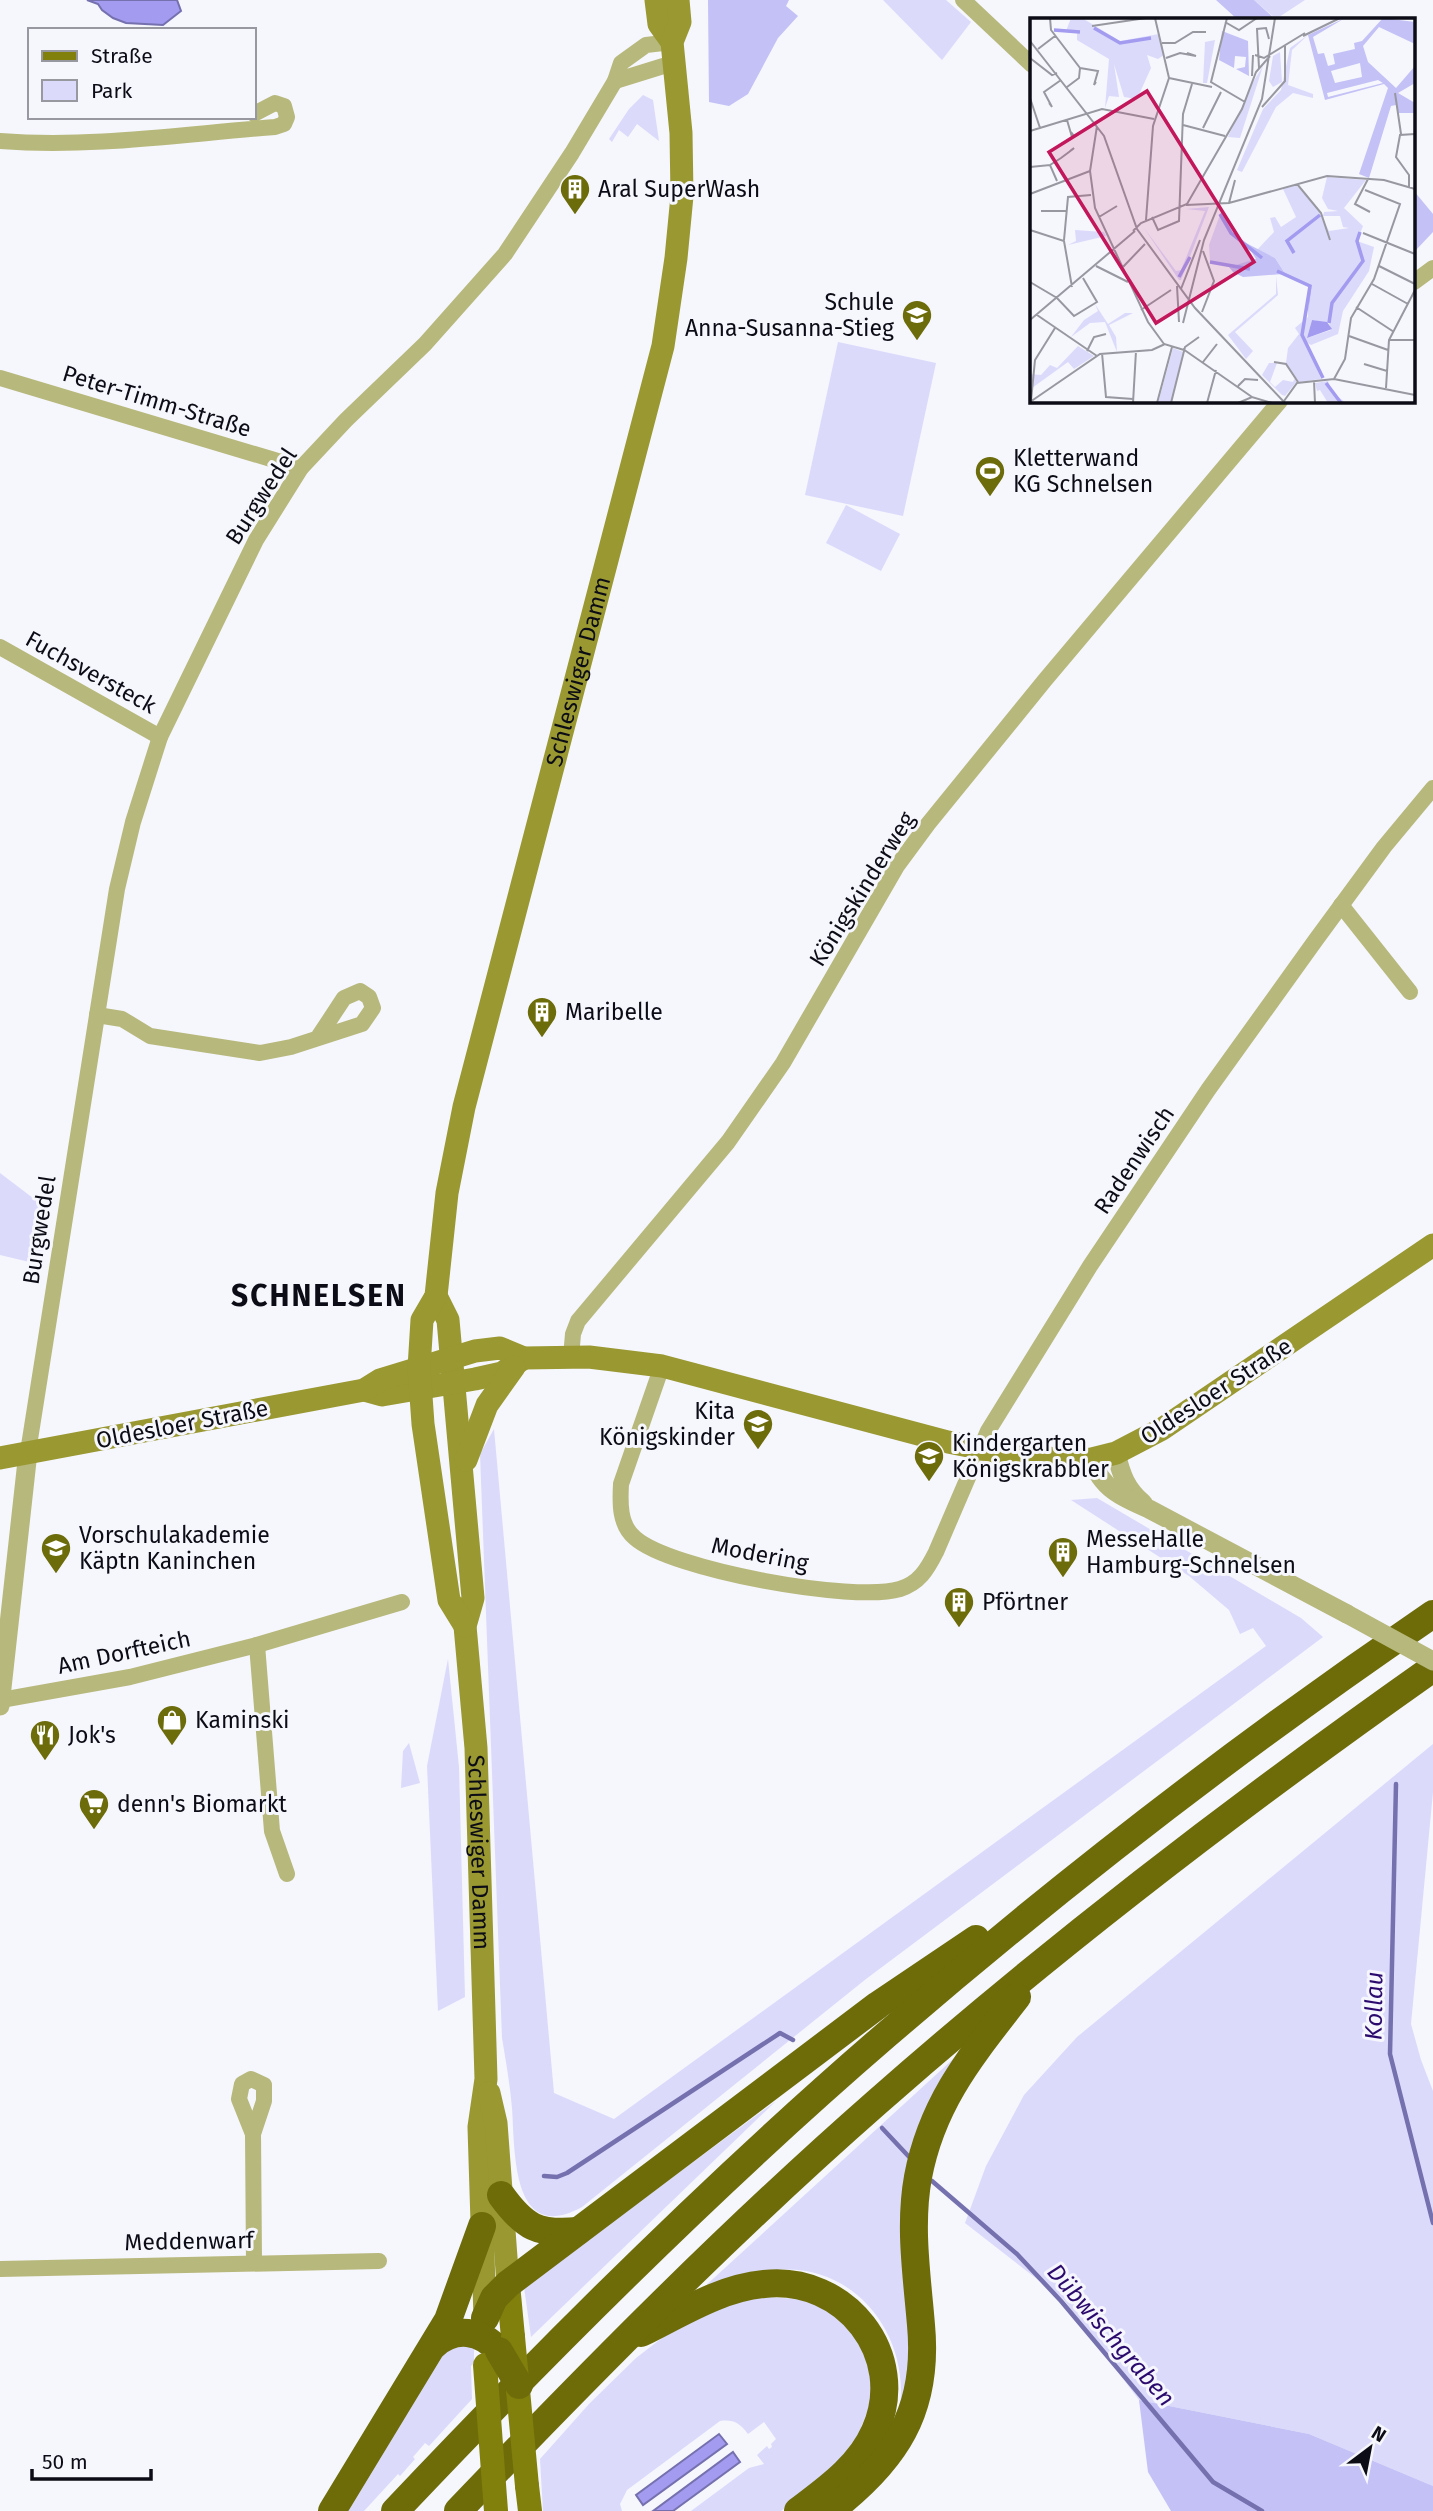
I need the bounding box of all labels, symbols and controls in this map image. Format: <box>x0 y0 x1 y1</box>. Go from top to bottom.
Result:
inset map <box>1030 18 1416 402</box>
legend <box>28 28 256 119</box>
text: Straße <box>91 43 153 69</box>
text: Park <box>91 78 133 104</box>
building icon: Aral SuperWash <box>558 172 592 216</box>
place label: Aral SuperWash <box>598 175 760 203</box>
place label: Schule Anna-Susanna-Stieg <box>685 288 894 342</box>
school or university icon: Schule Anna-Susanna-Stieg <box>900 298 934 342</box>
street label: Peter-Timm-Straße <box>59 359 255 443</box>
street label: Burgwedel <box>219 442 303 550</box>
place label: Kletterwand KG Schnelsen <box>1013 444 1153 498</box>
sports icon: Kletterwand KG Schnelsen <box>973 454 1007 498</box>
street label: Schleswiger Damm <box>540 573 616 769</box>
street label: Fuchsversteck <box>21 625 161 719</box>
street label: Königskinderweg <box>803 806 921 971</box>
building icon: Maribelle <box>525 995 559 1039</box>
place label: Maribelle <box>565 998 663 1026</box>
street label: Radenwisch <box>1088 1101 1180 1219</box>
street label: Burgwedel <box>17 1173 61 1286</box>
district label: SCHNELSEN <box>231 1278 407 1314</box>
street label: Oldesloer Straße <box>1135 1332 1297 1450</box>
street label: Oldesloer Straße <box>94 1394 270 1454</box>
place label: Kita Königskinder <box>599 1397 735 1451</box>
school or university icon: Kita Königskinder <box>741 1407 775 1451</box>
place label: Kindergarten Königskrabbler <box>952 1429 1109 1483</box>
school or university icon: Kindergarten Königskrabbler <box>912 1439 946 1483</box>
place label: Vorschulakademie Käptn Kaninchen <box>79 1521 270 1575</box>
place label: MesseHalle Hamburg-Schnelsen <box>1086 1525 1296 1579</box>
school or university icon: Vorschulakademie Käptn Kaninchen <box>39 1531 73 1575</box>
street label: Modering <box>709 1531 811 1577</box>
building icon: MesseHalle Hamburg-Schnelsen <box>1046 1535 1080 1579</box>
building icon: Pförtner <box>942 1585 976 1629</box>
place label: Pförtner <box>982 1588 1068 1616</box>
street label: Am Dorfteich <box>55 1624 193 1680</box>
shop icon: Kaminski <box>155 1703 189 1747</box>
place label: Kaminski <box>195 1706 290 1734</box>
restaurant icon: Jok's <box>28 1718 62 1762</box>
place label: Jok's <box>68 1721 116 1749</box>
street label: Schleswiger Damm <box>462 1754 496 1951</box>
supermarket icon: denn's Biomarkt <box>77 1787 111 1831</box>
place label: denn's Biomarkt <box>117 1790 287 1818</box>
water label: Kollau <box>1359 1971 1389 2041</box>
street label: Meddenwarf <box>124 2226 256 2256</box>
water label: Dübwischgraben <box>1042 2258 1180 2412</box>
north arrow <box>1335 2413 1405 2483</box>
text: N <box>1367 2421 1390 2447</box>
scale bar <box>32 2438 150 2482</box>
text: 50 m <box>42 2449 88 2475</box>

